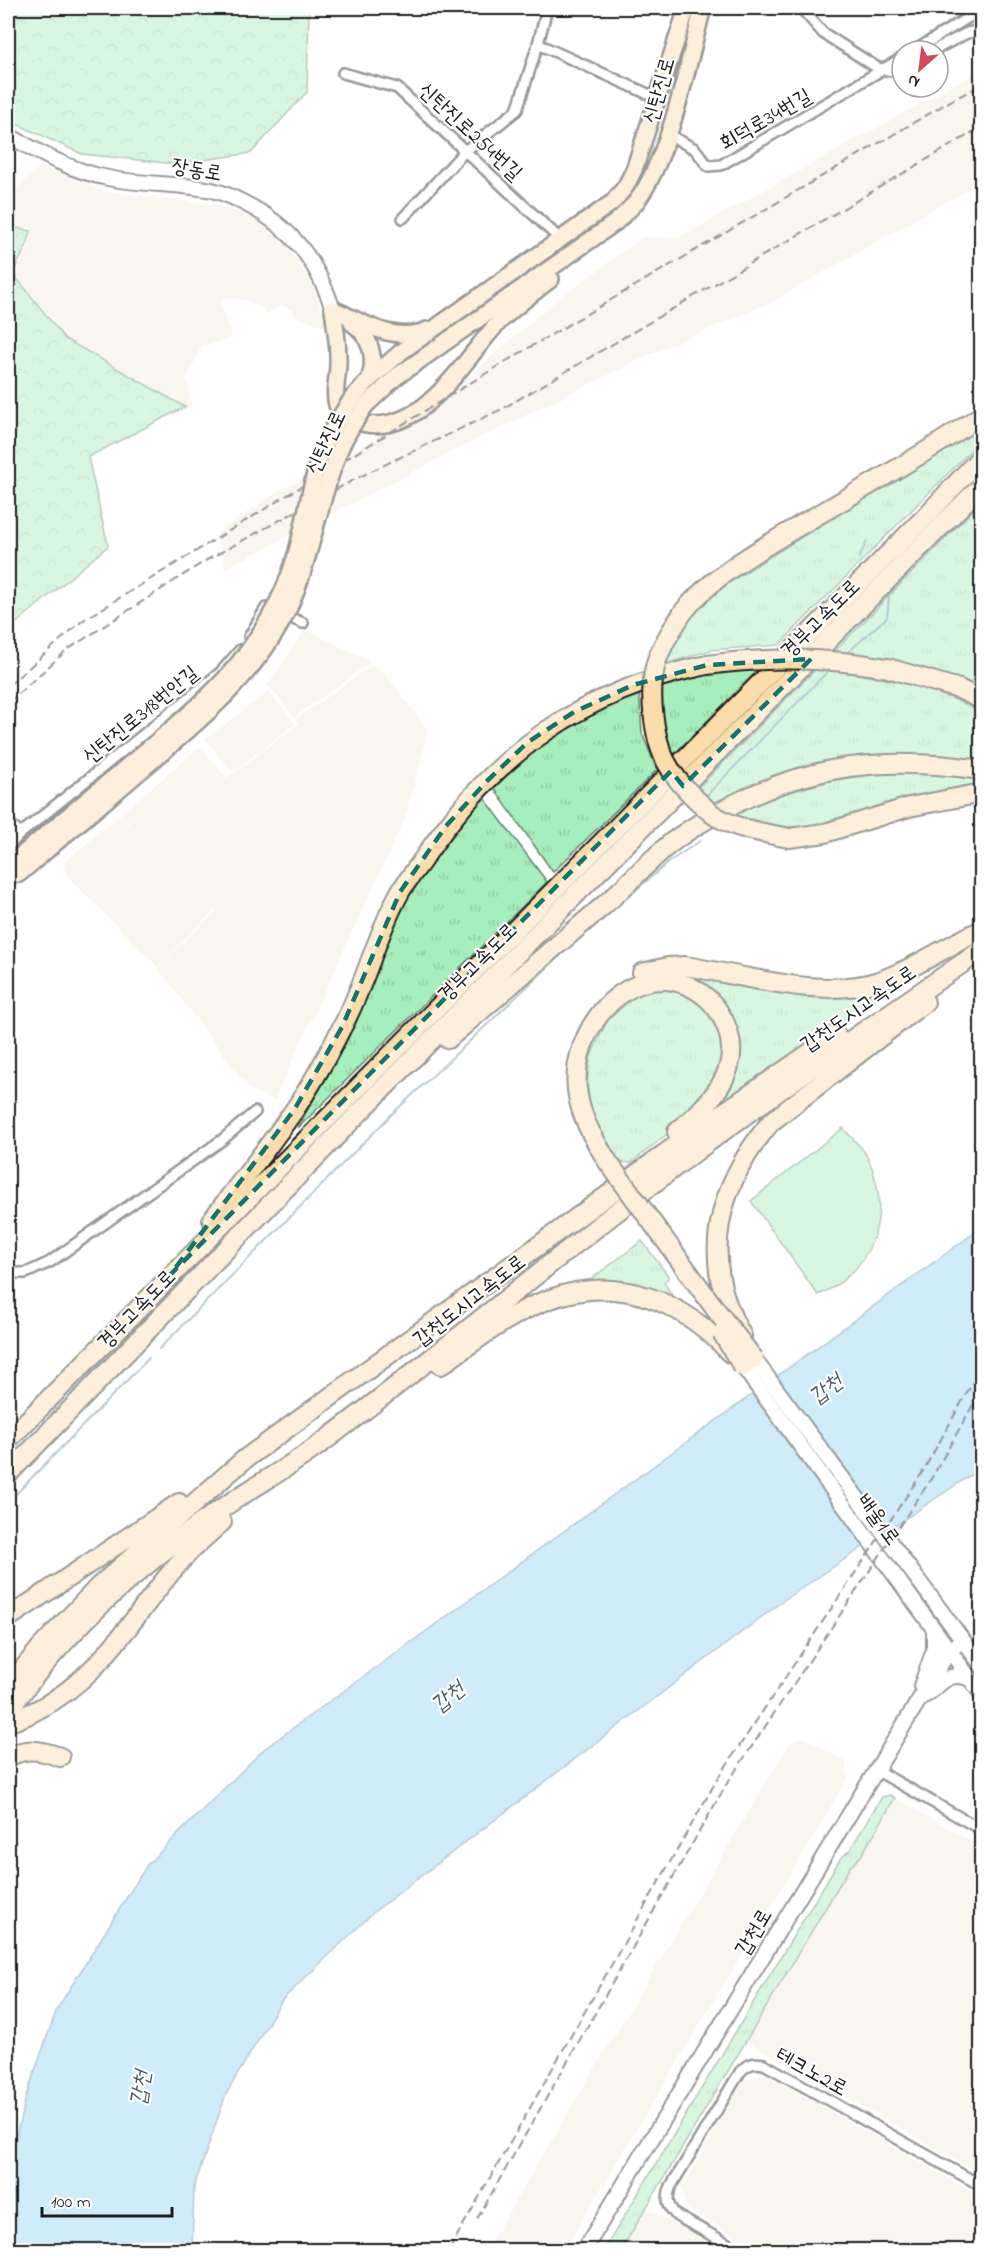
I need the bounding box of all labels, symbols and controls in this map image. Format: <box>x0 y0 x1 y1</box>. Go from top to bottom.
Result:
north arrow <box>890 39 950 99</box>
street label: 신탄진로 <box>636 54 684 127</box>
text: N <box>903 67 924 94</box>
street label: 신탄진로254번길 <box>411 76 528 189</box>
street label: 회덕로34번길 <box>714 82 818 159</box>
street label: 장동로 <box>169 152 224 190</box>
street label: 신탄진로 <box>299 406 355 480</box>
street label: 경부고속도로 <box>775 573 868 666</box>
street label: 신탄진로318번안길 <box>77 659 206 772</box>
street label: 경부고속도로 <box>432 917 525 1010</box>
street label: 갑천도시고속도로 <box>795 959 923 1061</box>
street label: 갑천도시고속도로 <box>408 1248 533 1355</box>
street label: 경부고속도로 <box>91 1264 183 1357</box>
water label: 갑천 <box>803 1366 852 1414</box>
street label: 배울1로 <box>848 1488 906 1552</box>
water label: 갑천 <box>425 1673 475 1722</box>
street label: 갑천로 <box>729 1904 781 1962</box>
street label: 테크노2로 <box>770 2041 852 2105</box>
water label: 갑천 <box>123 2066 161 2108</box>
scale bar <box>42 2180 172 2218</box>
text: 100 m <box>51 2190 91 2216</box>

